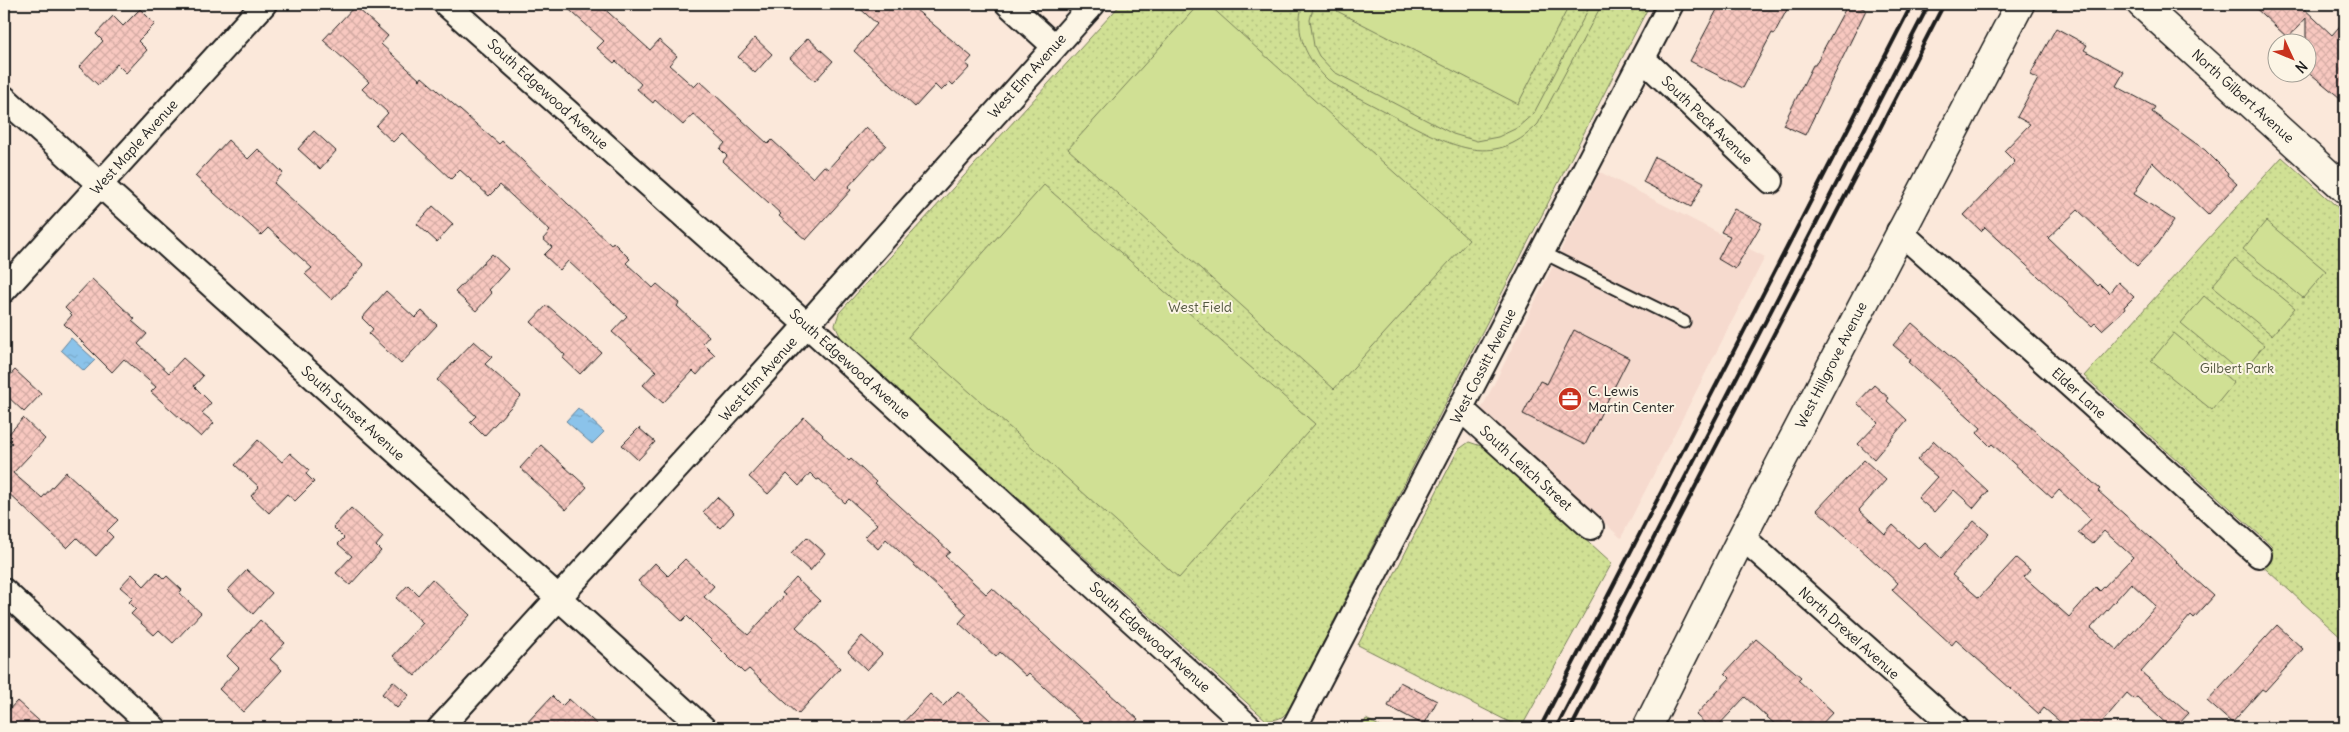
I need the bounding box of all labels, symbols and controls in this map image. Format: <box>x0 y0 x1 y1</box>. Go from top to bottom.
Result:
street label: West Elm Avenue <box>984 30 1070 122</box>
north arrow <box>2266 32 2316 82</box>
street label: South Edgewood Avenue <box>484 35 612 153</box>
street label: North Gilbert Avenue <box>2188 45 2298 147</box>
text: N <box>2292 57 2311 77</box>
street label: South Peck Avenue <box>1658 72 1756 168</box>
street label: West Maple Avenue <box>86 96 182 198</box>
park label: West Field <box>1168 298 1232 316</box>
street label: West Hillgrove Avenue <box>1791 299 1871 431</box>
street label: South Edgewood Avenue <box>786 305 914 423</box>
street label: West Cossitt Avenue <box>1446 305 1520 427</box>
street label: West Elm Avenue <box>715 333 801 425</box>
park label: Gilbert Park <box>2200 359 2274 377</box>
street label: South Sunset Avenue <box>298 362 408 464</box>
street label: Elder Lane <box>2048 364 2110 422</box>
place label: C. Lewis Martin Center <box>1588 382 1675 416</box>
office icon: C. Lewis Martin Center <box>1557 386 1583 412</box>
street label: South Leitch Street <box>1476 422 1576 514</box>
street label: South Edgewood Avenue <box>1086 578 1214 696</box>
street label: North Drexel Avenue <box>1795 583 1903 683</box>

